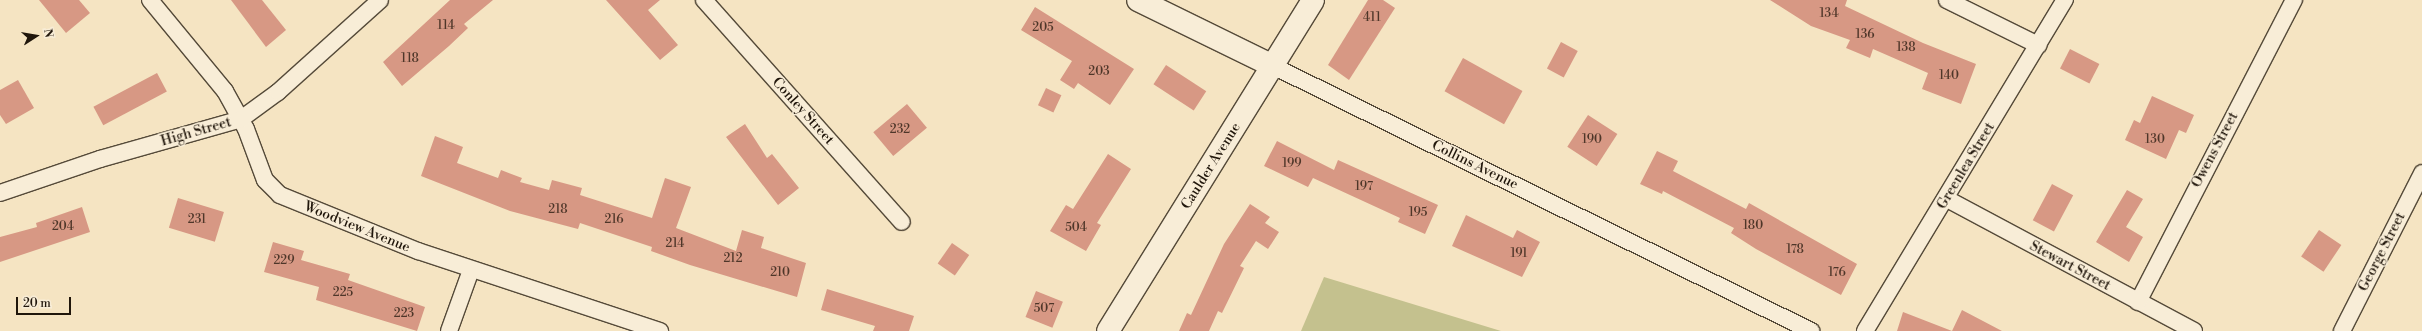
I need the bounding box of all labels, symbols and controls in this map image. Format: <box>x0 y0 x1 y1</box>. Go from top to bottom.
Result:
house number: 134 <box>1819 7 1839 21</box>
house number: 411 <box>1363 11 1381 25</box>
north arrow <box>16 16 56 56</box>
house number: 114 <box>437 19 455 33</box>
house number: 205 <box>1032 21 1054 35</box>
text: N <box>40 28 55 39</box>
house number: 136 <box>1855 28 1875 42</box>
house number: 138 <box>1896 41 1916 55</box>
house number: 118 <box>401 52 419 66</box>
house number: 203 <box>1088 65 1110 79</box>
house number: 140 <box>1939 69 1959 83</box>
street label: Conley Street <box>768 74 838 148</box>
street label: Owens Street <box>2188 109 2242 191</box>
street label: High Street <box>159 114 233 150</box>
street label: Caulder Avenue <box>1178 120 1244 212</box>
street label: Greenlea Street <box>1934 120 1998 212</box>
house number: 232 <box>890 123 910 137</box>
house number: 190 <box>1582 133 1602 147</box>
house number: 130 <box>2145 133 2165 147</box>
street label: Collins Avenue <box>1429 137 1521 193</box>
house number: 199 <box>1282 157 1302 171</box>
house number: 197 <box>1355 180 1373 194</box>
street label: Woodview Avenue <box>302 198 412 256</box>
house number: 218 <box>548 203 568 217</box>
house number: 195 <box>1409 206 1427 220</box>
street label: George Street <box>2355 210 2409 294</box>
house number: 231 <box>188 213 206 227</box>
house number: 216 <box>605 213 623 227</box>
house number: 180 <box>1743 219 1763 233</box>
house number: 204 <box>52 220 74 234</box>
house number: 504 <box>1065 221 1087 235</box>
house number: 214 <box>666 237 684 251</box>
street label: Stewart Street <box>2027 238 2113 294</box>
house number: 178 <box>1786 243 1804 257</box>
house number: 191 <box>1511 247 1527 261</box>
house number: 212 <box>723 252 743 266</box>
house number: 229 <box>274 254 294 268</box>
house number: 210 <box>770 266 790 280</box>
house number: 176 <box>1828 266 1846 280</box>
house number: 225 <box>333 286 353 300</box>
scale bar <box>18 289 73 315</box>
text: 20 m <box>23 296 51 311</box>
house number: 507 <box>1034 302 1054 316</box>
house number: 223 <box>394 307 414 321</box>

